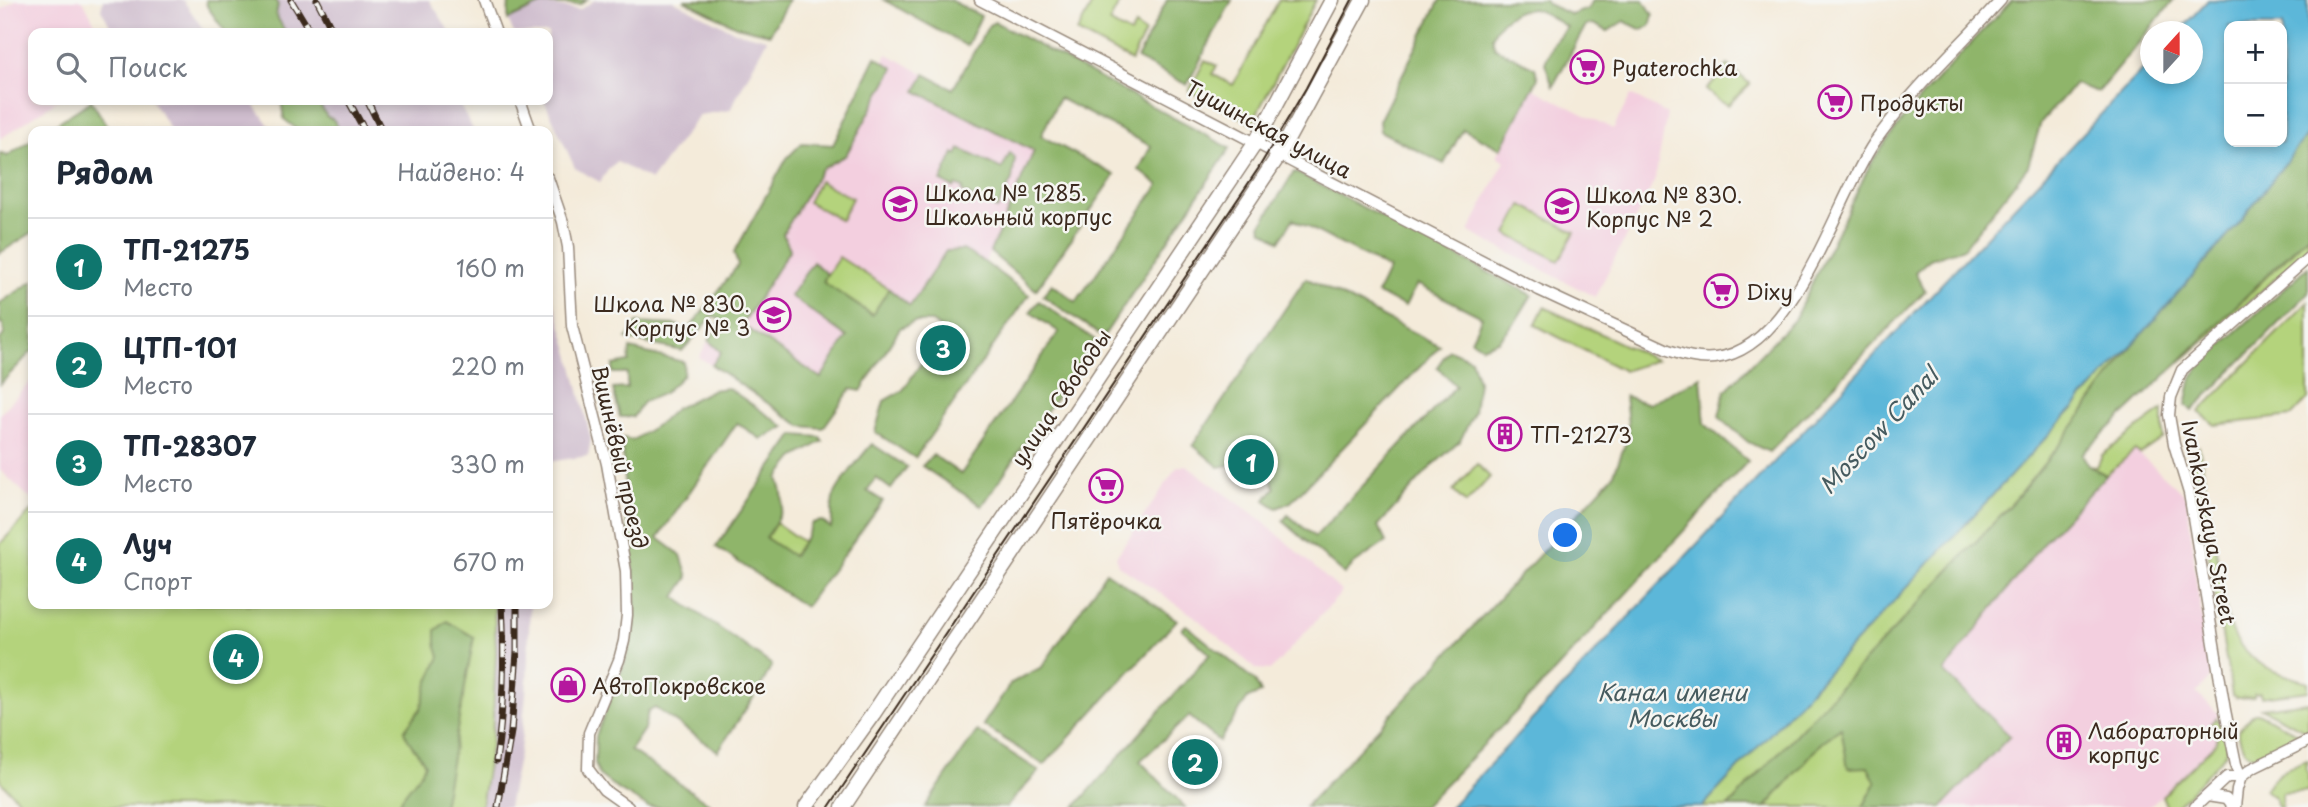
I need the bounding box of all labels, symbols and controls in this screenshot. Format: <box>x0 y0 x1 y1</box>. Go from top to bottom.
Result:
north arrow <box>2140 21 2203 84</box>
map controls <box>2224 21 2287 147</box>
button: + <box>2224 21 2287 84</box>
search box <box>28 28 553 105</box>
text: Поиск <box>108 47 187 86</box>
icon: search <box>52 48 90 86</box>
supermarket icon: Pyaterochka <box>1568 48 1606 86</box>
place label: Pyaterochka <box>1612 51 1737 83</box>
street label: Тушинская улица <box>1180 71 1358 186</box>
supermarket icon: Продукты <box>1816 83 1854 121</box>
button: − <box>2224 84 2287 147</box>
place label: Продукты <box>1860 86 1964 118</box>
text: Рядом <box>56 149 154 194</box>
text: Найдено: 4 <box>397 154 525 189</box>
place label: Школа № 1285. Школьный корпус <box>925 176 1112 232</box>
place label: Школа № 830. Корпус № 2 <box>1586 178 1743 234</box>
school or university icon: Школа № 1285. Школьный корпус <box>881 185 919 223</box>
school or university icon: Школа № 830. Корпус № 2 <box>1543 187 1581 225</box>
text: ТП-21275 <box>123 230 250 269</box>
text: 1 <box>74 250 85 285</box>
text: 160 m <box>456 250 525 285</box>
text: Место <box>123 269 193 304</box>
supermarket icon: Dixy <box>1702 272 1740 310</box>
place label: Dixy <box>1746 275 1793 307</box>
place label: Школа № 830. Корпус № 3 <box>593 287 750 343</box>
school or university icon: Школа № 830. Корпус № 3 <box>755 296 793 334</box>
pin: 3 <box>920 322 966 374</box>
street label: улица Свободы <box>1002 322 1118 472</box>
text: ЦТП-101 <box>123 328 237 367</box>
text: 2 <box>71 348 87 383</box>
text: 220 m <box>451 348 525 383</box>
water label: Moscow Canal <box>1810 356 1948 501</box>
street label: Вишнёвый проезд <box>584 362 658 552</box>
text: Место <box>123 367 193 402</box>
building icon: ТП-21273 <box>1486 415 1524 453</box>
street label: Ivankovskaya Street <box>2174 417 2246 627</box>
place label: ТП-21273 <box>1530 418 1632 450</box>
text: ТП-28307 <box>123 426 256 465</box>
pin: 1 <box>1228 436 1274 488</box>
text: 3 <box>71 446 87 481</box>
text: 330 m <box>449 446 525 481</box>
text: Место <box>123 465 193 500</box>
supermarket icon: Пятёрочка <box>1087 467 1125 505</box>
place label: Пятёрочка <box>1050 504 1162 536</box>
your location <box>1548 518 1582 552</box>
text: Луч <box>123 524 172 563</box>
text: 4 <box>71 544 87 579</box>
text: 670 m <box>453 544 525 579</box>
text: Спорт <box>123 563 192 598</box>
pin: 4 <box>213 631 259 683</box>
shop icon: АвтоПокровское <box>549 666 587 704</box>
place label: АвтоПокровское <box>592 669 766 701</box>
water label: Канал имени Москвы <box>1597 674 1748 735</box>
place label: Лабораторный корпус <box>2088 714 2239 770</box>
building icon: Лабораторный корпус <box>2045 723 2083 761</box>
pin: 2 <box>1172 736 1218 788</box>

